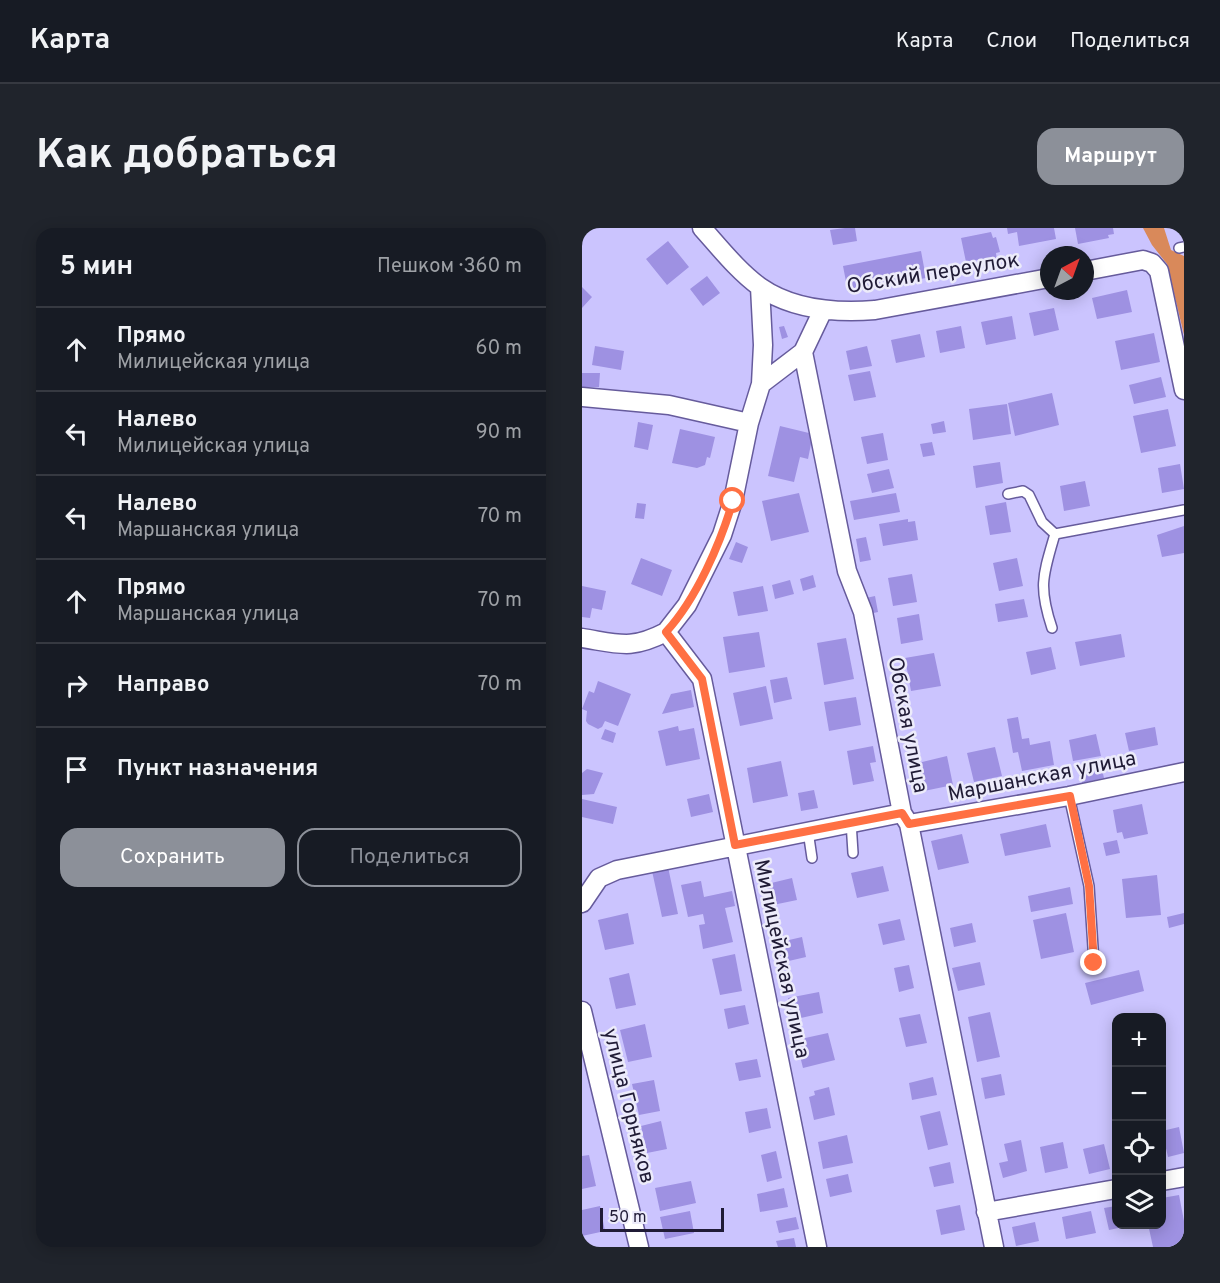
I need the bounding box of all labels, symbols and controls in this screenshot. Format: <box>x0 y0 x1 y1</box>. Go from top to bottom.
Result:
text: Карта <box>30 23 110 59</box>
text: Карта <box>896 28 953 55</box>
text: Слои <box>986 28 1037 55</box>
text: Поделиться <box>1070 28 1190 55</box>
button: Маршрут <box>1037 128 1184 185</box>
text: Как добраться <box>36 130 338 183</box>
north arrow <box>1040 246 1094 300</box>
street label: Обский переулок <box>845 247 1021 301</box>
text: 5 мин <box>60 251 133 284</box>
text: Пешком · 360 m <box>377 254 522 280</box>
text: Прямо <box>117 323 186 350</box>
icon: ahead <box>60 333 93 366</box>
text: 60 m <box>476 336 522 362</box>
text: Милицейская улица <box>117 350 310 376</box>
text: Налево <box>117 407 197 434</box>
icon: left <box>60 417 93 450</box>
text: 90 m <box>476 420 522 446</box>
text: Милицейская улица <box>117 434 310 460</box>
route start <box>719 487 745 513</box>
text: Налево <box>117 491 197 518</box>
icon: left <box>60 501 93 534</box>
text: 70 m <box>478 504 522 530</box>
text: Маршанская улица <box>117 518 299 544</box>
text: Прямо <box>117 575 186 602</box>
icon: ahead <box>60 585 93 618</box>
text: 70 m <box>478 588 522 614</box>
text: Маршанская улица <box>117 602 299 628</box>
street label: Обская улица <box>881 655 933 795</box>
icon: right <box>60 669 93 702</box>
text: Направо <box>117 672 209 699</box>
text: 70 m <box>478 672 522 698</box>
street label: Маршанская улица <box>946 746 1138 808</box>
icon: arrive <box>60 753 93 786</box>
text: Пункт назначения <box>117 756 318 783</box>
button: Сохранить <box>60 828 285 887</box>
button: Поделиться <box>297 828 522 887</box>
street label: Милицейская улица <box>747 857 815 1061</box>
route end <box>1080 949 1106 975</box>
map controls <box>1112 1013 1166 1229</box>
button: + <box>1112 1013 1166 1067</box>
street label: улица Горняков <box>596 1026 660 1186</box>
button: − <box>1112 1067 1166 1121</box>
button: locate <box>1112 1121 1166 1175</box>
button: layers <box>1112 1175 1166 1229</box>
scale bar <box>600 1205 724 1232</box>
text: 50 m <box>609 1208 647 1228</box>

